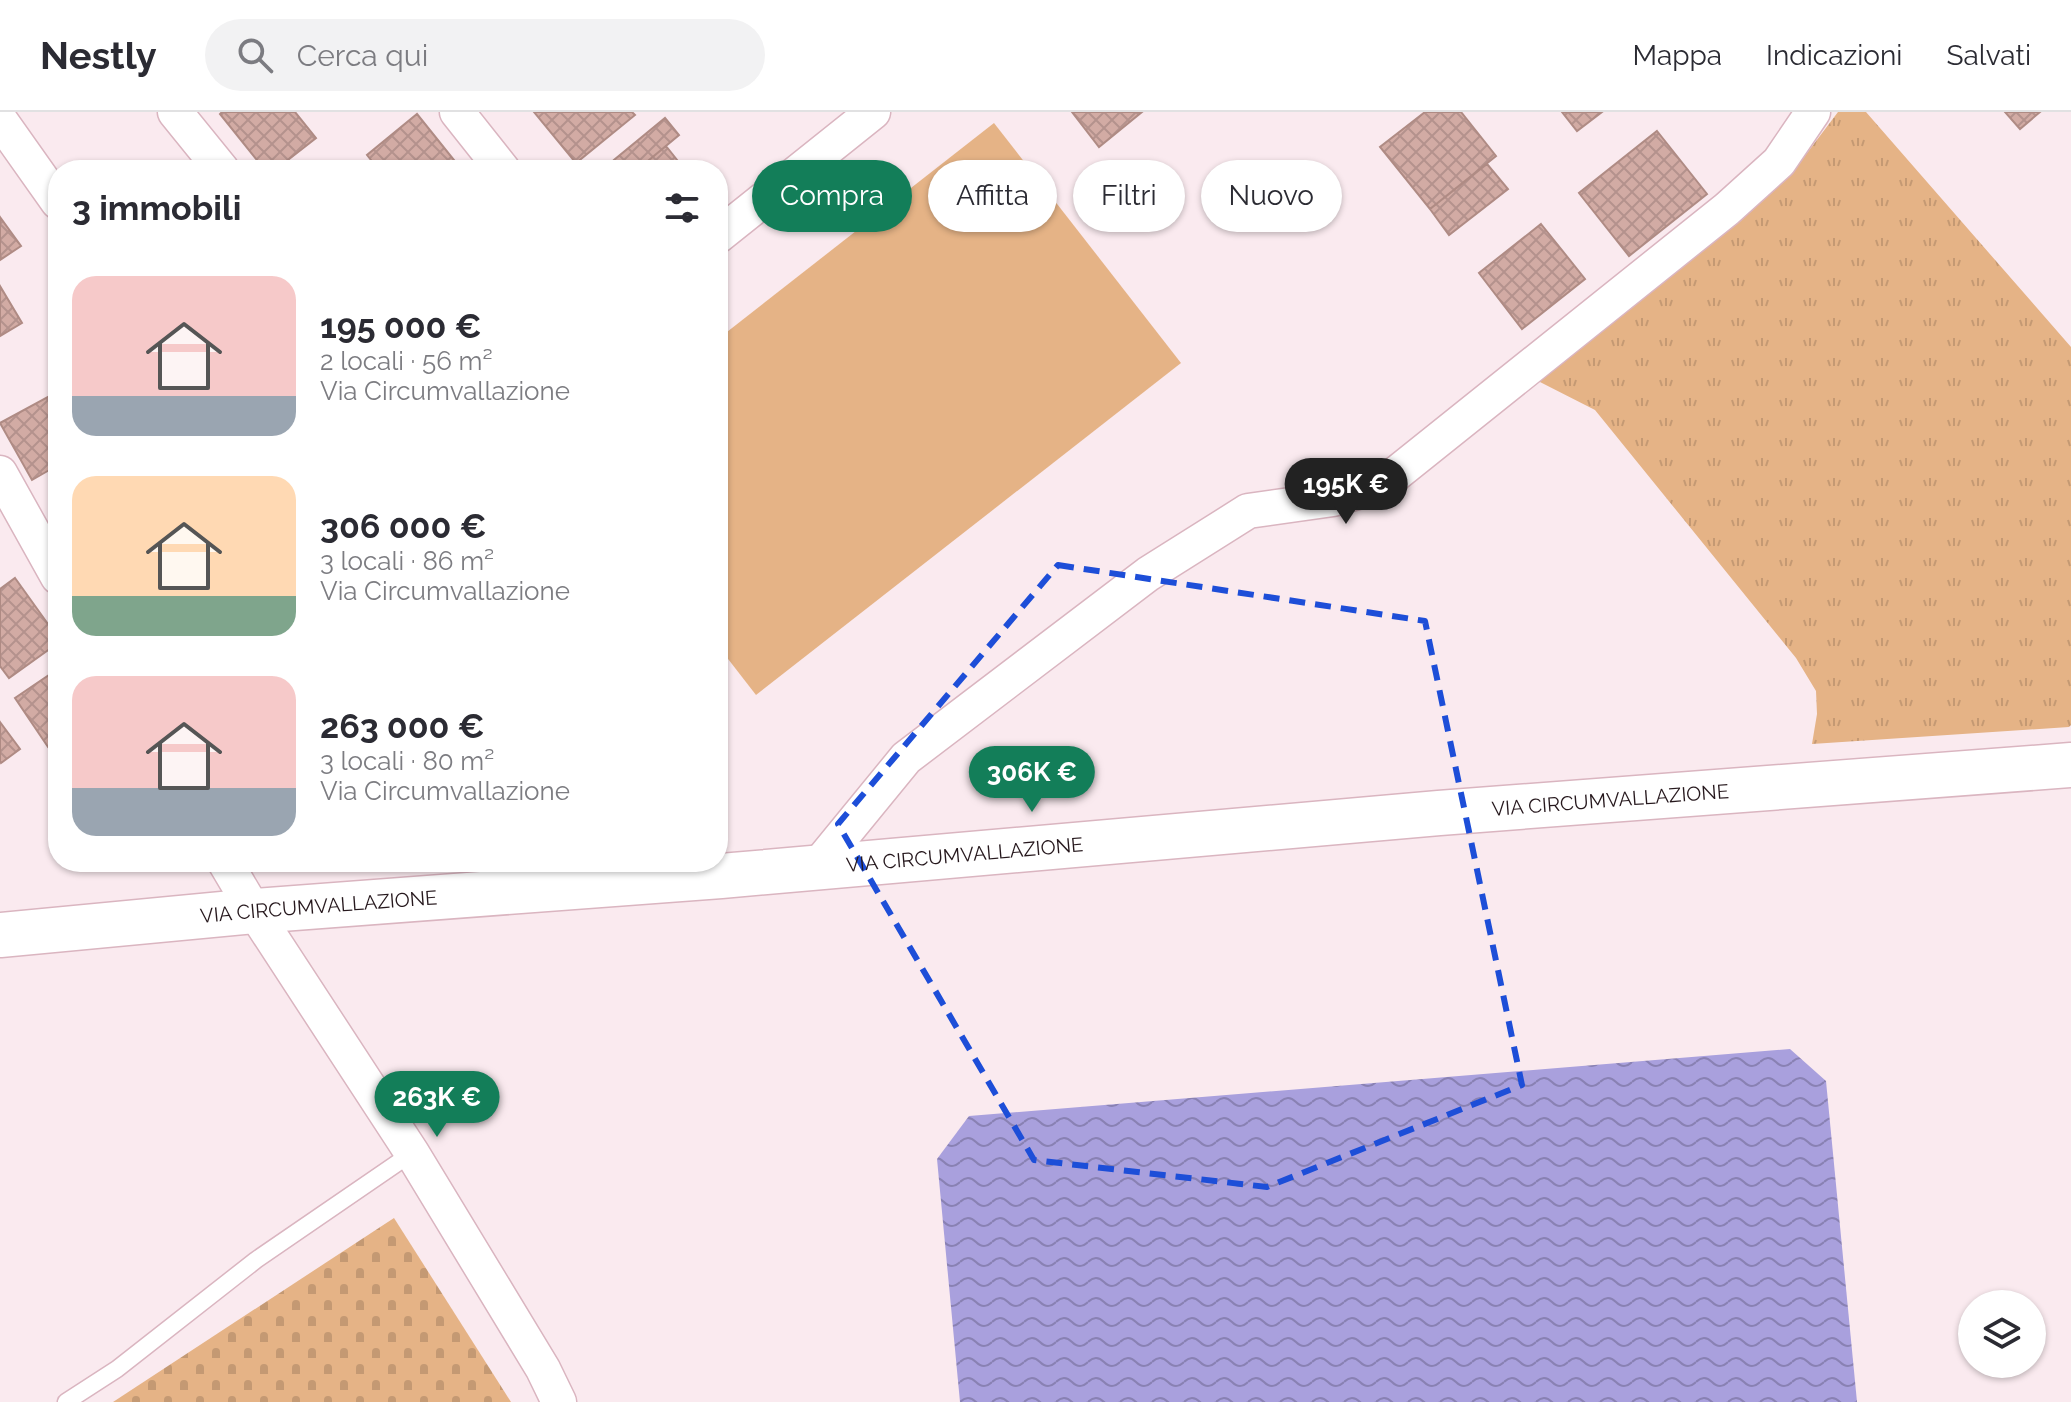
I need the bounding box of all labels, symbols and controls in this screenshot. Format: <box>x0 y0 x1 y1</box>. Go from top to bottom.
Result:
search box <box>205 19 765 91</box>
text: Nestly <box>40 33 157 78</box>
icon: search <box>233 33 277 77</box>
text: Cerca qui <box>297 38 428 73</box>
text: Mappa <box>1633 39 1722 72</box>
text: Indicazioni <box>1766 39 1902 72</box>
text: Salvati <box>1946 39 2031 72</box>
chip: Compra <box>752 160 912 232</box>
chip: Affitta <box>928 160 1057 232</box>
chip: Filtri <box>1073 160 1185 232</box>
chip: Nuovo <box>1201 160 1342 232</box>
icon: filters <box>660 186 704 230</box>
text: 3 immobili <box>72 188 241 228</box>
text: 195 000 € <box>320 306 482 346</box>
icon: home <box>136 308 232 404</box>
text: 2 locali · 56 m² <box>320 346 493 376</box>
text: Via Circumvallazione <box>320 376 570 406</box>
pin: 195K € <box>1281 458 1411 526</box>
text: 195K € <box>1303 469 1389 499</box>
text: 306 000 € <box>320 506 487 546</box>
icon: home <box>136 508 232 604</box>
text: 3 locali · 86 m² <box>320 546 494 576</box>
text: Via Circumvallazione <box>320 576 570 606</box>
text: 263 000 € <box>320 706 485 746</box>
icon: home <box>136 708 232 804</box>
text: 3 locali · 80 m² <box>320 746 494 776</box>
pin: 306K € <box>967 746 1097 814</box>
text: 306K € <box>987 757 1077 787</box>
text: Via Circumvallazione <box>320 776 570 806</box>
street label: VIA CIRCUMVALLAZIONE <box>1491 779 1730 821</box>
street label: VIA CIRCUMVALLAZIONE <box>845 832 1084 877</box>
street label: VIA CIRCUMVALLAZIONE <box>199 885 438 928</box>
pin: 263K € <box>372 1071 502 1139</box>
text: 263K € <box>393 1082 481 1112</box>
map controls <box>1958 1290 2046 1378</box>
button: layers <box>1958 1290 2046 1378</box>

